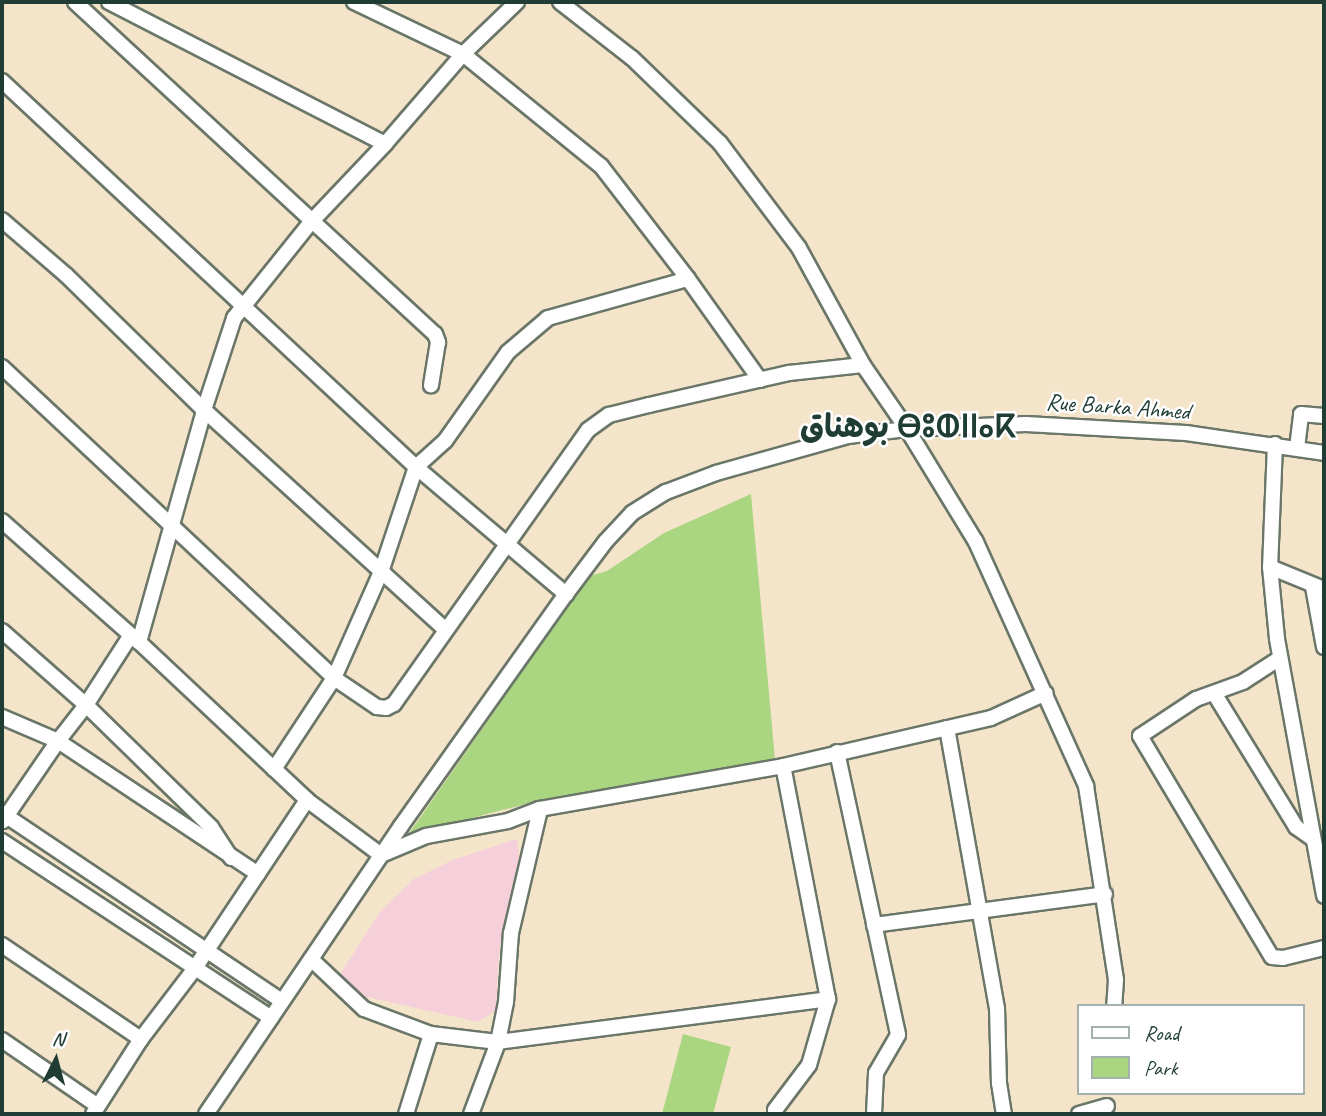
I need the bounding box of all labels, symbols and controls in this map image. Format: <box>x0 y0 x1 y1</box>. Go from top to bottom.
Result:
street label: Rue Barka Ahmed <box>1044 388 1192 426</box>
district label: بوهناق ⴱⵓⵀⵏⵏⴰⴽ <box>800 408 1016 446</box>
legend <box>1078 1004 1305 1095</box>
text: Road <box>1144 1020 1179 1046</box>
north arrow <box>21 1025 91 1095</box>
text: N <box>51 1027 65 1052</box>
text: Park <box>1144 1055 1177 1081</box>

